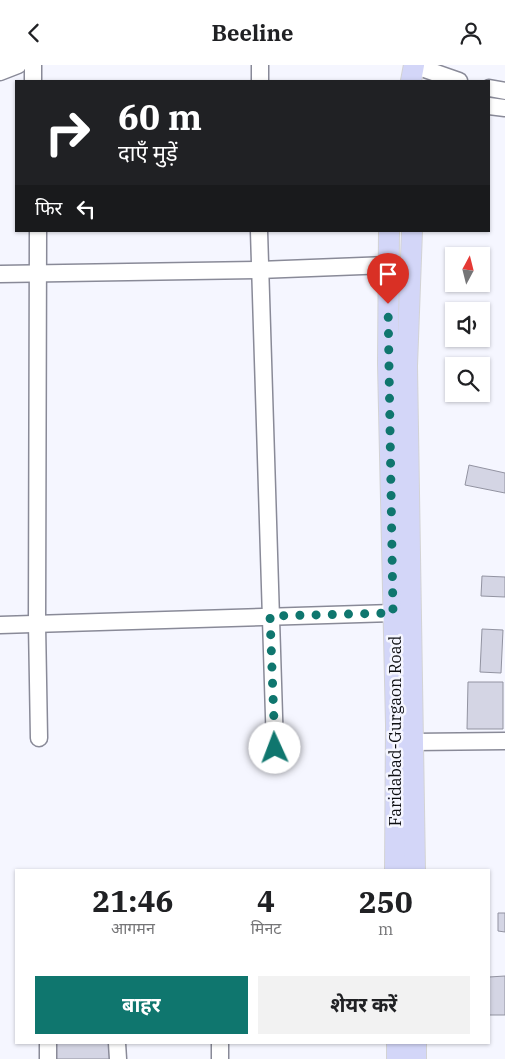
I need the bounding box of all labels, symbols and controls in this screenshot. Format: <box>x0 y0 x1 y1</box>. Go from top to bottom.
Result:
text: Beeline <box>212 18 293 47</box>
icon: back <box>20 19 48 47</box>
icon: person <box>457 19 485 47</box>
text: 60 m <box>118 94 202 140</box>
icon: right <box>35 100 100 165</box>
text: दाएँ मुड़ें <box>118 138 178 167</box>
icon: left <box>72 195 100 223</box>
text: फिर <box>35 196 62 220</box>
north arrow <box>445 247 490 293</box>
map controls <box>445 247 490 402</box>
pin <box>367 253 409 304</box>
icon: arrive <box>374 260 402 288</box>
button: sound <box>445 302 490 347</box>
button: search <box>445 357 490 402</box>
street label: Faridabad-Gurgaon Road <box>385 636 405 826</box>
position arrow <box>248 721 300 773</box>
text: 21:46 <box>92 881 173 920</box>
text: 4 <box>257 881 275 920</box>
text: 250 <box>359 882 413 921</box>
text: आगमन <box>111 918 155 938</box>
text: मिनट <box>251 918 281 938</box>
text: m <box>378 919 393 939</box>
button: बाहर <box>35 976 248 1034</box>
button: शेयर करें <box>258 976 470 1034</box>

